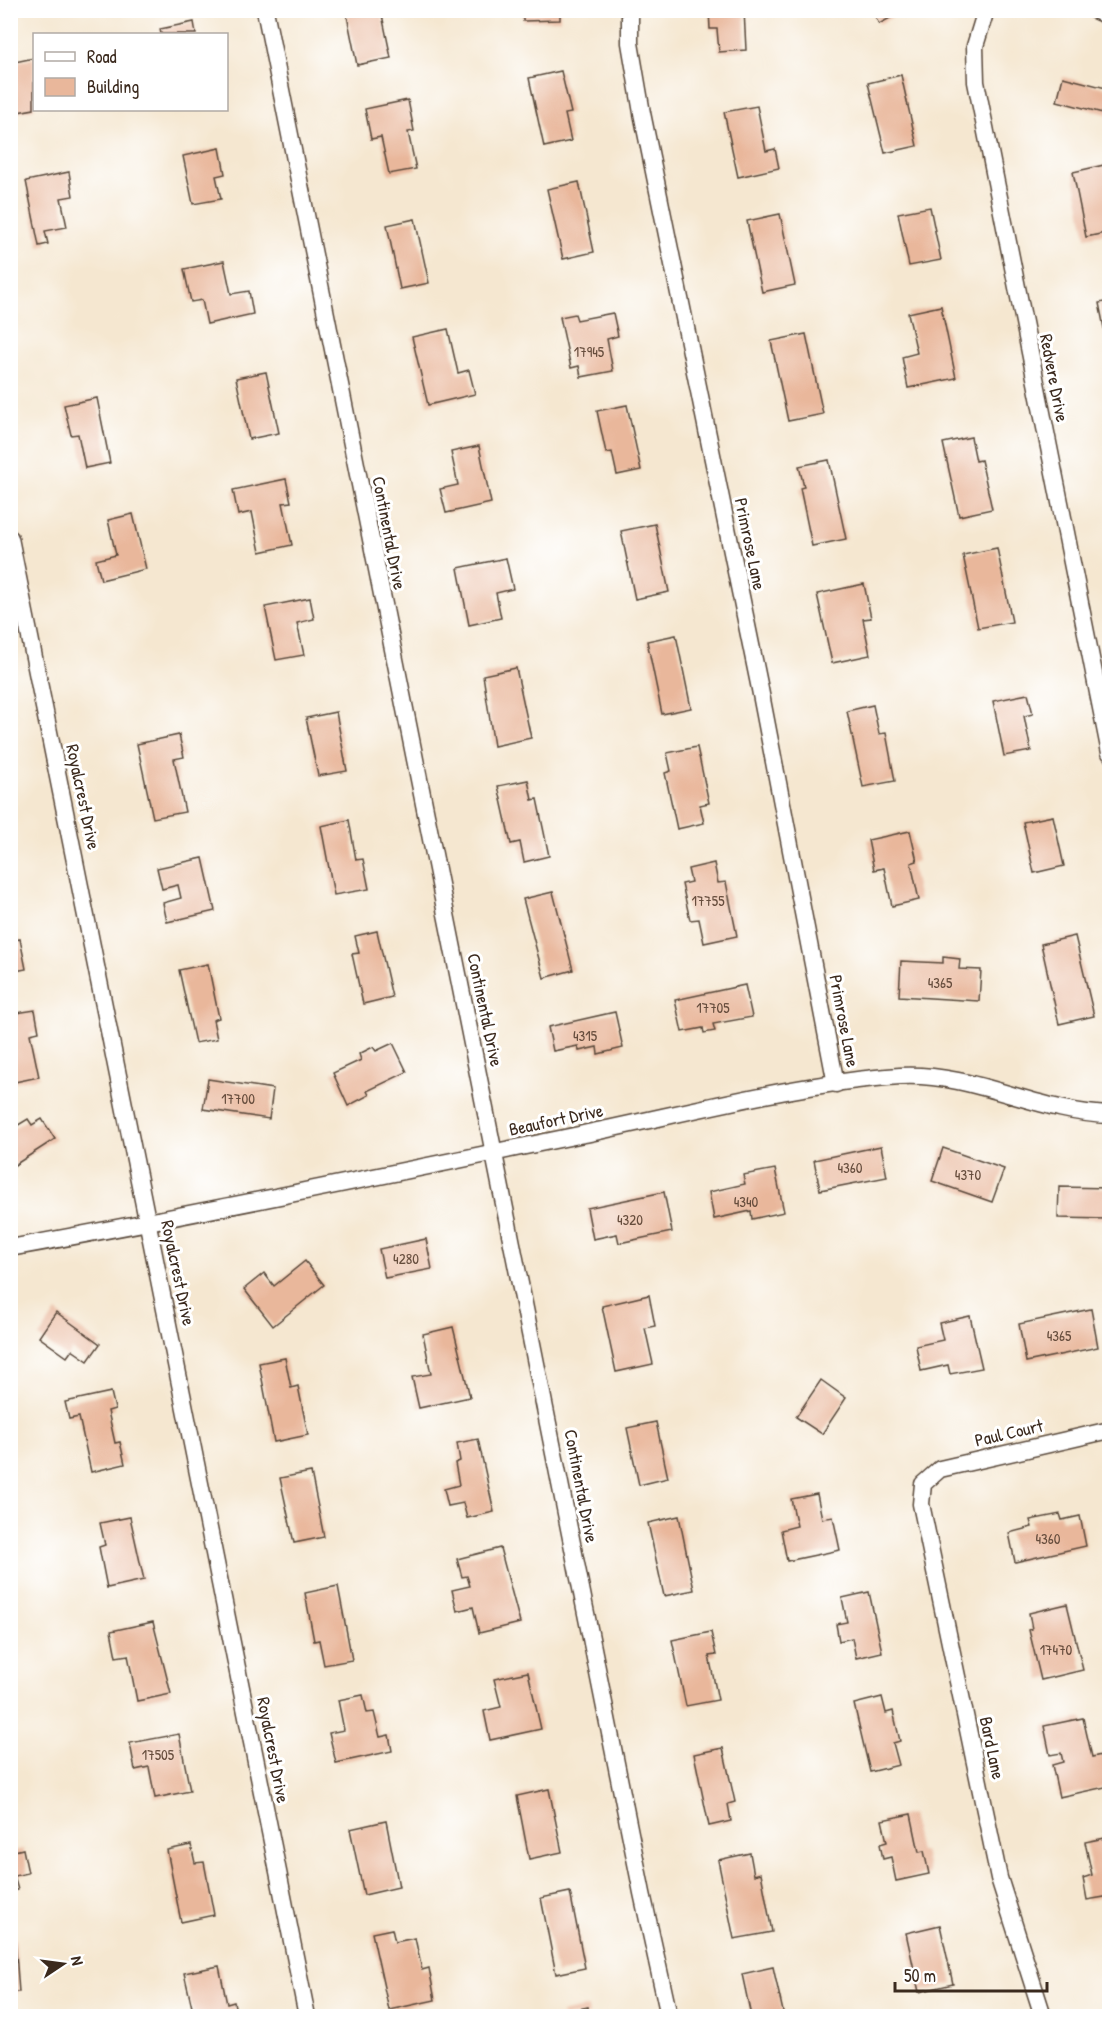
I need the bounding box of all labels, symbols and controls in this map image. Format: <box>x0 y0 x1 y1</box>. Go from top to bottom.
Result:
legend <box>33 33 228 111</box>
text: Road <box>87 44 117 69</box>
text: Building <box>87 74 139 99</box>
street label: Redvere Drive <box>1034 332 1075 424</box>
house number: 17945 <box>574 341 605 362</box>
street label: Continental Drive <box>366 474 413 592</box>
street label: Primrose Lane <box>729 496 772 592</box>
street label: Royalcrest Drive <box>60 742 107 852</box>
house number: 17755 <box>692 890 725 911</box>
street label: Continental Drive <box>461 951 510 1069</box>
house number: 4365 <box>928 972 953 993</box>
street label: Primrose Lane <box>823 973 866 1069</box>
house number: 17705 <box>696 997 730 1018</box>
house number: 4315 <box>573 1025 598 1046</box>
house number: 17700 <box>221 1088 255 1109</box>
street label: Beaufort Drive <box>507 1097 605 1142</box>
house number: 4360 <box>837 1157 863 1178</box>
house number: 4370 <box>955 1164 982 1185</box>
house number: 4340 <box>734 1191 759 1212</box>
house number: 4320 <box>617 1209 643 1230</box>
street label: Royalcrest Drive <box>155 1218 202 1328</box>
house number: 4280 <box>393 1248 419 1269</box>
house number: 4365 <box>1047 1325 1072 1346</box>
street label: Paul Court <box>972 1412 1046 1452</box>
street label: Continental Drive <box>558 1427 605 1545</box>
house number: 4360 <box>1035 1528 1061 1549</box>
house number: 17470 <box>1040 1639 1073 1660</box>
street label: Royalcrest Drive <box>251 1695 296 1805</box>
street label: Bard Lane <box>974 1714 1011 1781</box>
house number: 17505 <box>142 1744 175 1765</box>
north arrow <box>33 1934 93 1994</box>
text: N <box>66 1954 89 1968</box>
scale bar <box>895 1955 1046 1993</box>
text: 50 m <box>904 1963 936 1988</box>

